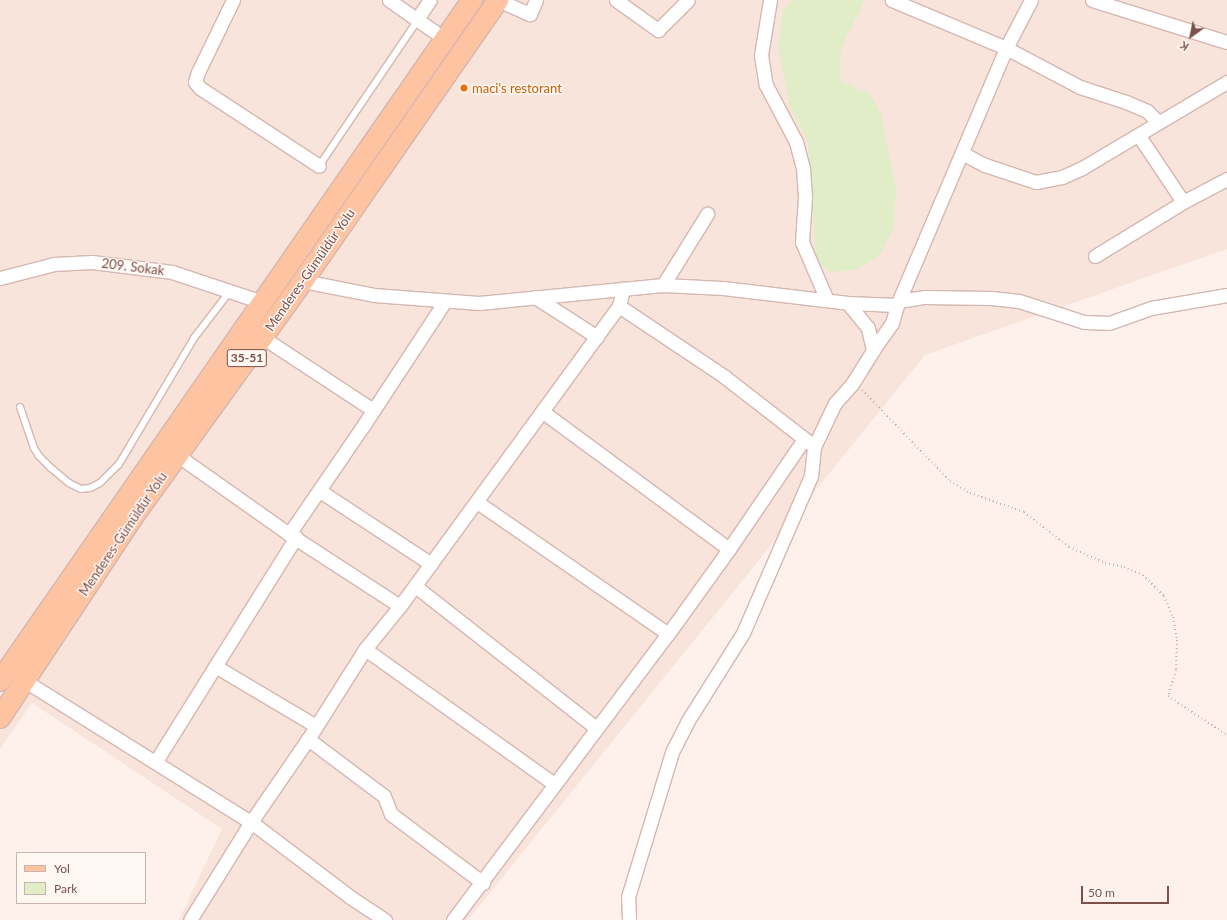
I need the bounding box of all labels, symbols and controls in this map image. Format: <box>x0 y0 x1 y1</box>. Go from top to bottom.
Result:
north arrow <box>1171 16 1211 56</box>
text: K <box>1177 39 1191 54</box>
place label: maci's restorant <box>472 80 562 96</box>
marker: maci's restorant <box>459 83 469 93</box>
street label: Menderes-Gümüldür Yolu <box>262 206 358 334</box>
street label: 209. Sokak <box>101 255 165 279</box>
road number: 35-51 <box>226 348 268 368</box>
street label: Menderes-Gümüldür Yolu <box>76 469 170 599</box>
legend <box>16 852 146 904</box>
text: Yol <box>54 861 70 876</box>
scale bar <box>1083 878 1171 904</box>
text: Park <box>54 881 77 896</box>
text: 50 m <box>1088 885 1115 900</box>

